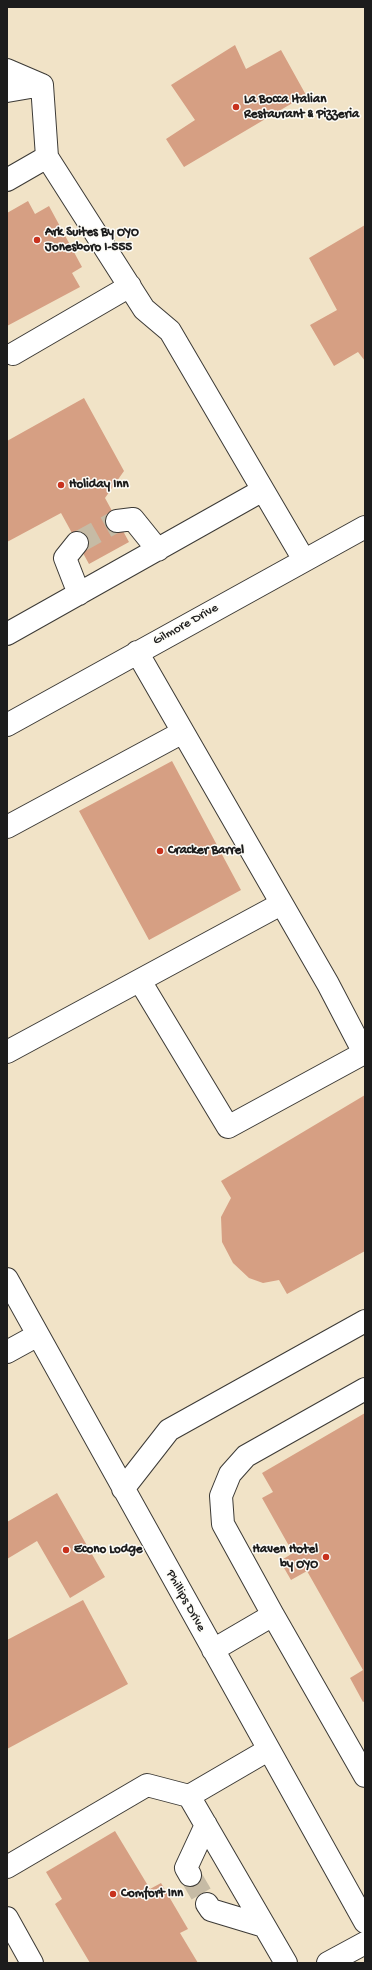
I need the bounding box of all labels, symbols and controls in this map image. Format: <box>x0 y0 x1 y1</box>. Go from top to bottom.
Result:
place label: La Bocca Italian Restaurant & Pizzeria <box>244 92 359 123</box>
marker: La Bocca Italian Restaurant & Pizzeria <box>231 102 241 112</box>
place label: Ark Suites By OYO Jonesboro I-555 <box>45 225 139 256</box>
marker: Ark Suites By OYO Jonesboro I-555 <box>32 235 42 245</box>
place label: Holiday Inn <box>69 477 129 493</box>
marker: Holiday Inn <box>56 480 66 490</box>
street label: Gilmore Drive <box>150 601 222 649</box>
place label: Cracker Barrel <box>168 843 244 859</box>
marker: Cracker Barrel <box>155 846 165 856</box>
place label: Econo Lodge <box>74 1542 142 1558</box>
place label: Haven Hotel by OYO <box>253 1542 318 1573</box>
marker: Econo Lodge <box>61 1545 71 1555</box>
marker: Haven Hotel by OYO <box>321 1552 331 1562</box>
street label: Phillips Drive <box>162 1567 208 1635</box>
place label: Comfort Inn <box>121 1886 183 1902</box>
marker: Comfort Inn <box>108 1889 118 1899</box>

